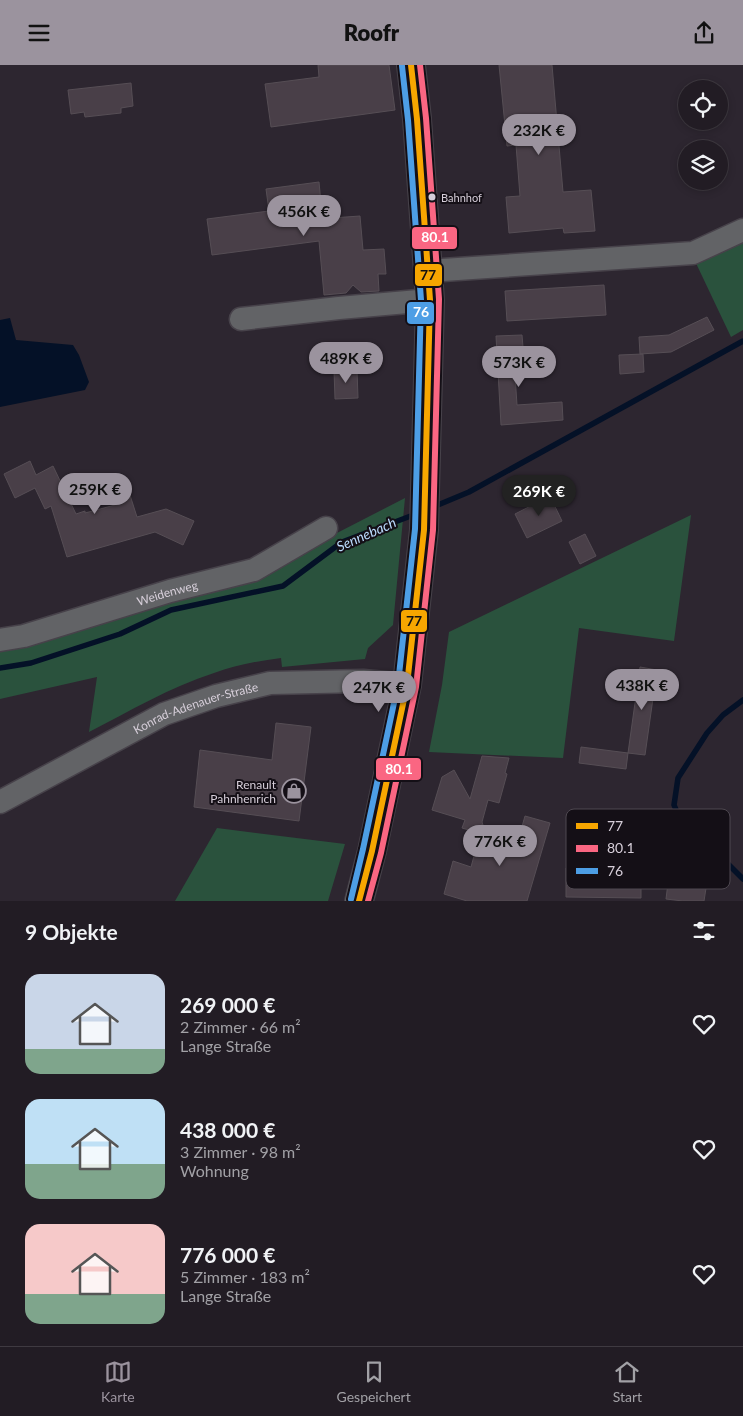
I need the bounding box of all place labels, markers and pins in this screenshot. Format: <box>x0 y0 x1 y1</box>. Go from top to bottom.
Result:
pin: 232K € <box>498 113 580 156</box>
place label: Bahnhof <box>441 191 482 204</box>
marker: Bahnhof <box>427 192 437 202</box>
pin: 456K € <box>263 195 345 237</box>
pin: 489K € <box>305 341 387 384</box>
pin: 573K € <box>478 345 560 388</box>
pin: 259K € <box>54 473 136 515</box>
pin: 269K € <box>498 475 580 517</box>
pin: 438K € <box>601 669 683 711</box>
pin: 247K € <box>338 671 420 713</box>
place label: Renault Pahnhenrich <box>210 777 277 806</box>
shop icon: Renault Pahnhenrich <box>281 778 307 804</box>
pin: 776K € <box>459 825 541 867</box>

